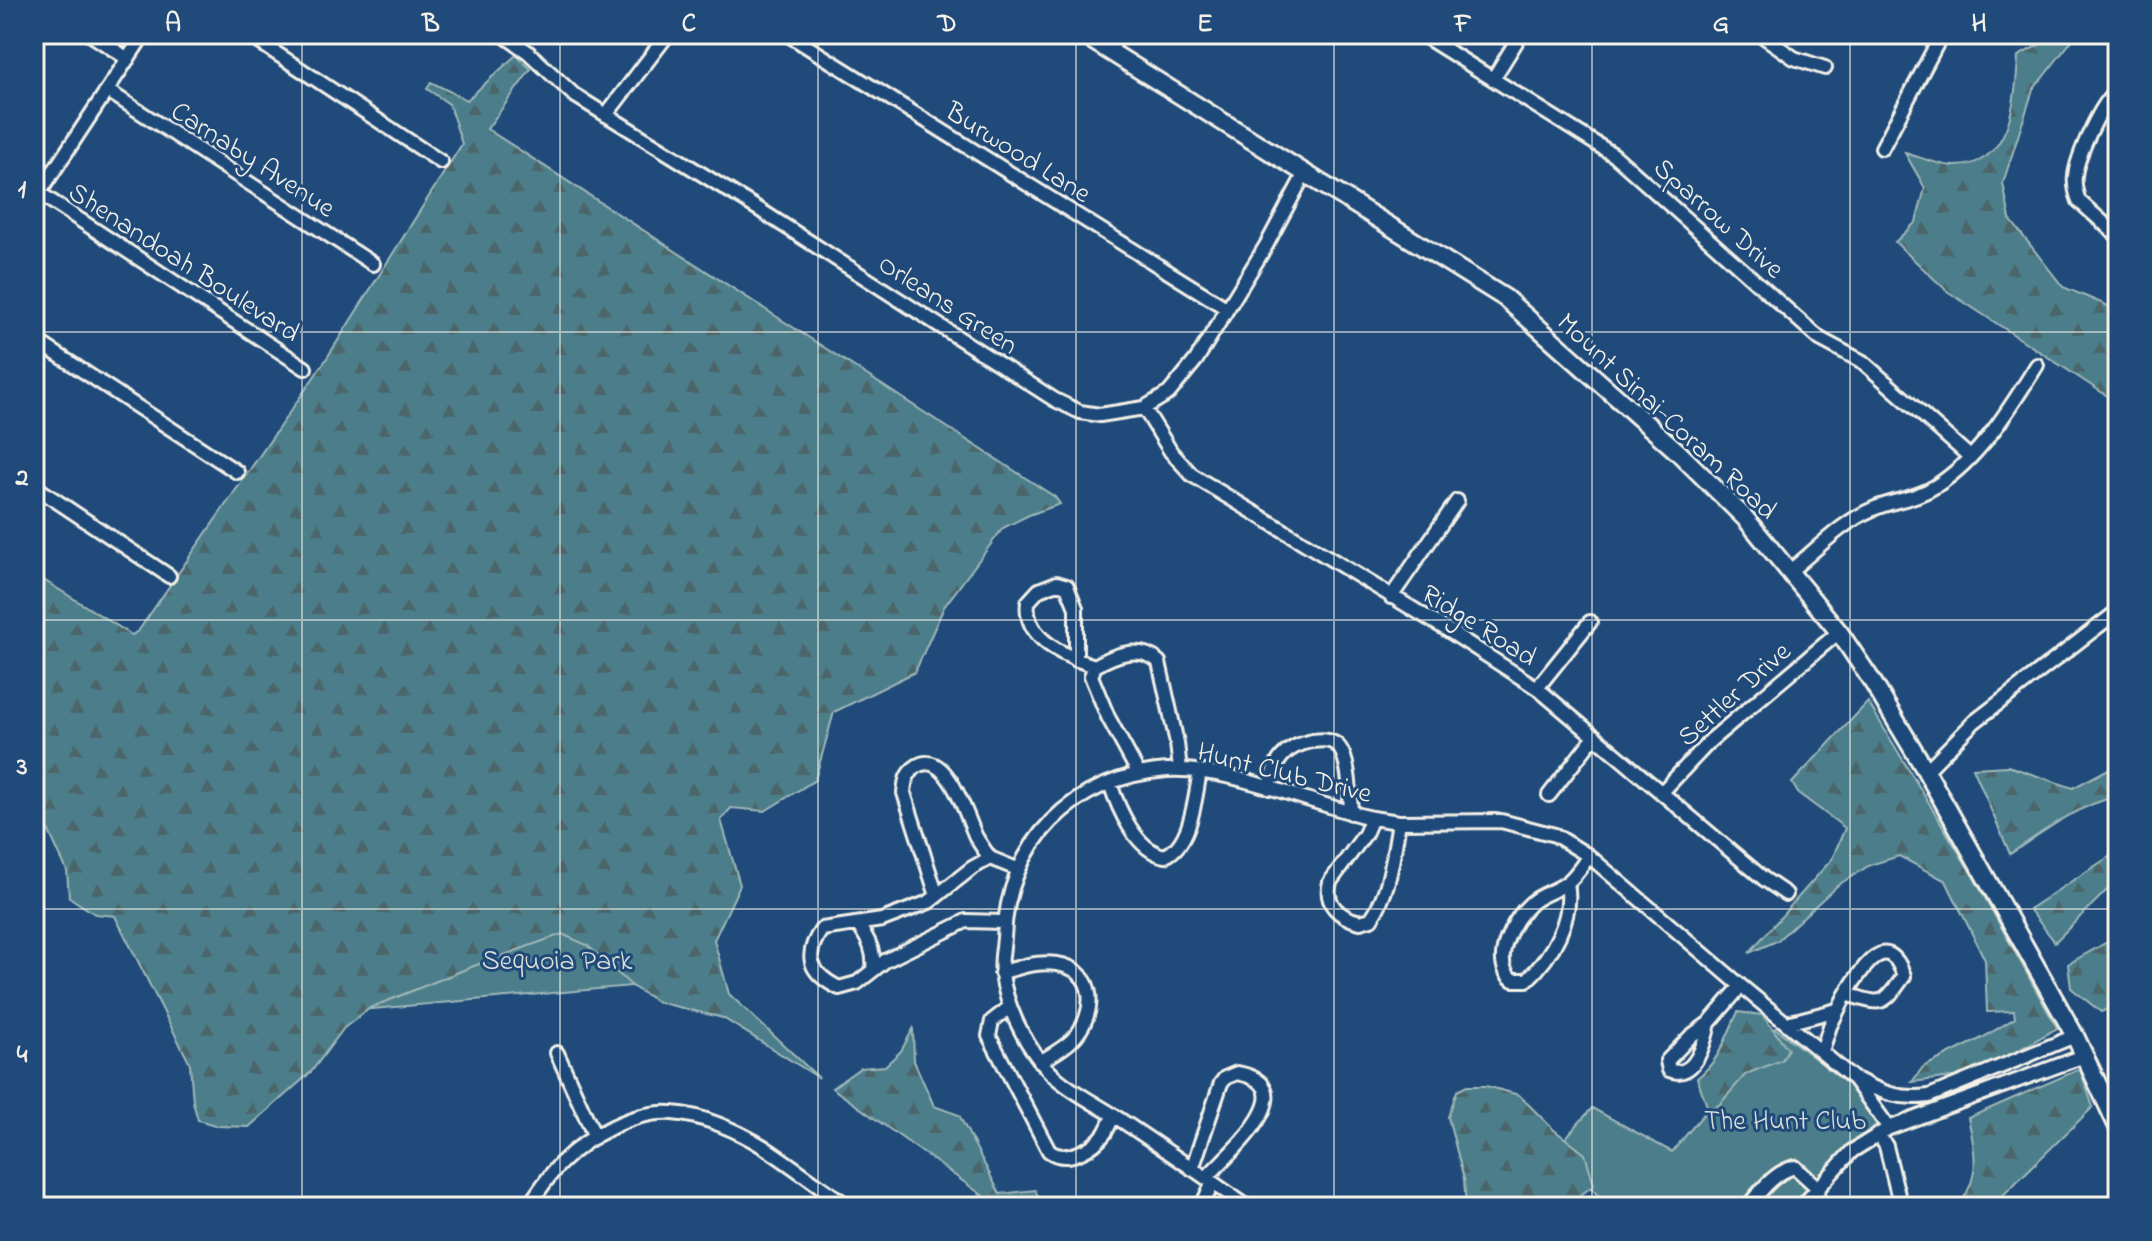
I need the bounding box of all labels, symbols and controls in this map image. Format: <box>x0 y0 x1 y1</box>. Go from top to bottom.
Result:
text: A <box>165 6 181 44</box>
text: B <box>421 6 440 44</box>
text: C <box>682 6 696 44</box>
text: D <box>936 6 957 44</box>
text: E <box>1197 6 1213 44</box>
text: F <box>1453 6 1472 44</box>
text: G <box>1713 6 1729 44</box>
text: H <box>1971 6 1987 44</box>
street label: Carnaby Avenue <box>162 92 343 230</box>
street label: Burwood Lane <box>935 92 1098 215</box>
street label: Sparrow Drive <box>1643 149 1793 290</box>
text: 1 <box>18 172 27 210</box>
street label: Shenandoah Boulevard <box>59 173 307 355</box>
street label: Orleans Green <box>869 245 1025 367</box>
street label: Mount Sinai-Coram Road <box>1546 304 1785 531</box>
text: 2 <box>15 460 29 498</box>
street label: Ridge Road <box>1412 575 1544 679</box>
street label: Settler Drive <box>1669 633 1802 758</box>
street label: Hunt Club Drive <box>1193 733 1376 816</box>
text: 3 <box>16 749 28 787</box>
park label: Sequoia Park <box>482 942 633 983</box>
text: 4 <box>17 1037 28 1075</box>
park label: The Hunt Club <box>1704 1102 1866 1143</box>

